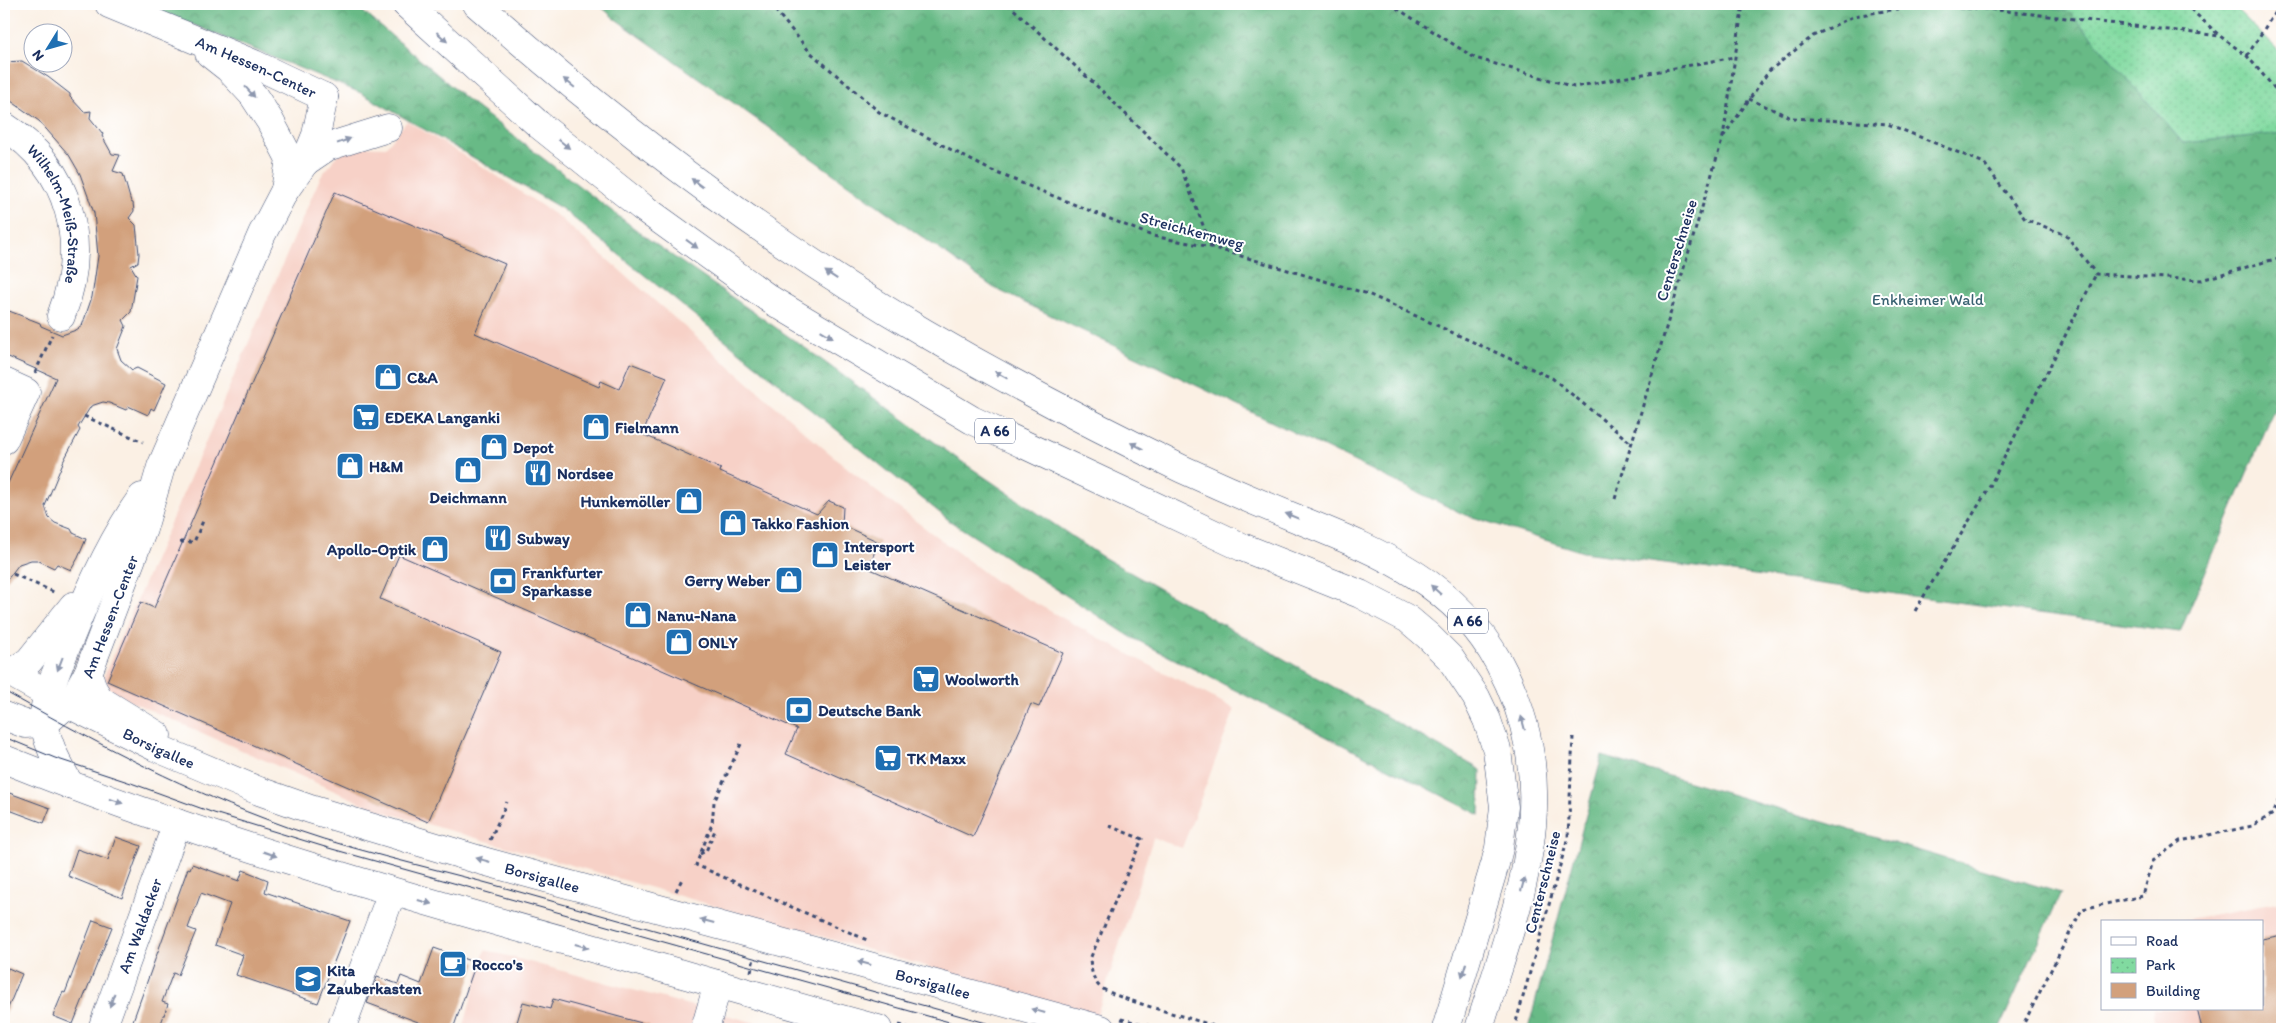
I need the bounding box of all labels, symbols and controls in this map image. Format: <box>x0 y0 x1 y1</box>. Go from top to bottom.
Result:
north arrow <box>22 22 72 72</box>
one-way arrow <box>436 31 448 42</box>
street label: Am Hessen-Center <box>193 32 320 102</box>
text: N <box>28 47 48 64</box>
one-way arrow <box>563 77 576 88</box>
one-way arrow <box>244 86 256 98</box>
one-way arrow <box>337 137 352 145</box>
one-way arrow <box>557 139 570 150</box>
street label: Wilhelm-Meiß-Straße <box>23 140 83 286</box>
one-way arrow <box>691 178 704 189</box>
street label: Centerschneise <box>1652 197 1701 303</box>
street label: Streichkernweg <box>1138 207 1247 254</box>
one-way arrow <box>685 238 698 249</box>
one-way arrow <box>824 270 838 280</box>
park label: Enkheimer Wald <box>1872 290 1984 309</box>
one-way arrow <box>821 329 834 338</box>
shop icon: C&A <box>373 362 403 392</box>
place label: C&A <box>407 368 439 387</box>
one-way arrow <box>994 371 1008 379</box>
supermarket icon: EDEKA Langanki <box>351 402 381 432</box>
place label: EDEKA Langanki <box>385 408 500 428</box>
shop icon: Fielmann <box>581 412 611 442</box>
place label: Fielmann <box>615 418 680 437</box>
road number: A 66 <box>975 418 1015 444</box>
shop icon: Depot <box>479 432 509 462</box>
place label: Depot <box>513 438 554 458</box>
one-way arrow <box>1130 442 1144 450</box>
shop icon: H&M <box>335 451 365 481</box>
shop icon: Deichmann <box>453 455 483 485</box>
place label: H&M <box>369 457 403 476</box>
restaurant icon: Nordsee <box>523 458 553 488</box>
place label: Nordsee <box>557 464 614 483</box>
shop icon: Hunkemöller <box>674 486 704 516</box>
place label: Deichmann <box>429 488 507 507</box>
place label: Hunkemöller <box>580 492 671 511</box>
shop icon: Takko Fashion <box>718 508 748 538</box>
one-way arrow <box>1285 512 1299 520</box>
place label: Takko Fashion <box>751 514 850 533</box>
restaurant icon: Subway <box>483 523 513 553</box>
place label: Subway <box>517 529 570 549</box>
shop icon: Apollo-Optik <box>420 534 450 564</box>
place label: Intersport Leister <box>844 537 914 574</box>
place label: Apollo-Optik <box>326 540 417 560</box>
shop icon: Intersport Leister <box>810 540 840 570</box>
street label: Am Hessen-Center <box>78 552 142 681</box>
place label: Frankfurter Sparkasse <box>522 563 603 601</box>
shop icon: Gerry Weber <box>774 565 804 595</box>
bank icon: Frankfurter Sparkasse <box>488 566 518 596</box>
place label: Gerry Weber <box>684 571 771 591</box>
one-way arrow <box>1429 584 1442 595</box>
shop icon: Nanu-Nana <box>623 600 653 630</box>
place label: Nanu-Nana <box>657 606 737 625</box>
road number: A 66 <box>1448 608 1488 634</box>
shop icon: ONLY <box>664 627 694 657</box>
place label: ONLY <box>698 633 738 652</box>
one-way arrow <box>55 657 63 671</box>
supermarket icon: Woolworth <box>911 664 941 694</box>
place label: Woolworth <box>945 670 1019 689</box>
bank icon: Deutsche Bank <box>784 695 814 725</box>
place label: Deutsche Bank <box>818 701 922 720</box>
one-way arrow <box>1519 716 1527 731</box>
street label: Borsigallee <box>120 724 198 773</box>
supermarket icon: TK Maxx <box>873 743 903 773</box>
place label: TK Maxx <box>906 749 966 768</box>
one-way arrow <box>109 798 124 806</box>
street label: Centerschneise <box>1521 829 1564 936</box>
one-way arrow <box>263 850 278 858</box>
one-way arrow <box>475 856 490 864</box>
street label: Borsigallee <box>502 858 582 897</box>
street label: Am Waldacker <box>114 875 166 976</box>
one-way arrow <box>1519 876 1527 891</box>
one-way arrow <box>418 898 433 906</box>
one-way arrow <box>700 917 715 925</box>
legend <box>2101 920 2264 1010</box>
text: Road <box>2146 932 2179 950</box>
one-way arrow <box>574 942 589 950</box>
cafe icon: Rocco's <box>438 949 468 979</box>
place label: Rocco's <box>472 955 523 974</box>
text: Park <box>2146 956 2176 974</box>
one-way arrow <box>856 959 871 967</box>
place label: Kita Zauberkasten <box>327 961 423 998</box>
one-way arrow <box>1459 963 1467 978</box>
school or university icon: Kita Zauberkasten <box>293 964 323 994</box>
street label: Borsigallee <box>893 965 973 1003</box>
text: Building <box>2146 982 2200 1000</box>
one-way arrow <box>108 993 116 1008</box>
one-way arrow <box>1030 1007 1045 1015</box>

